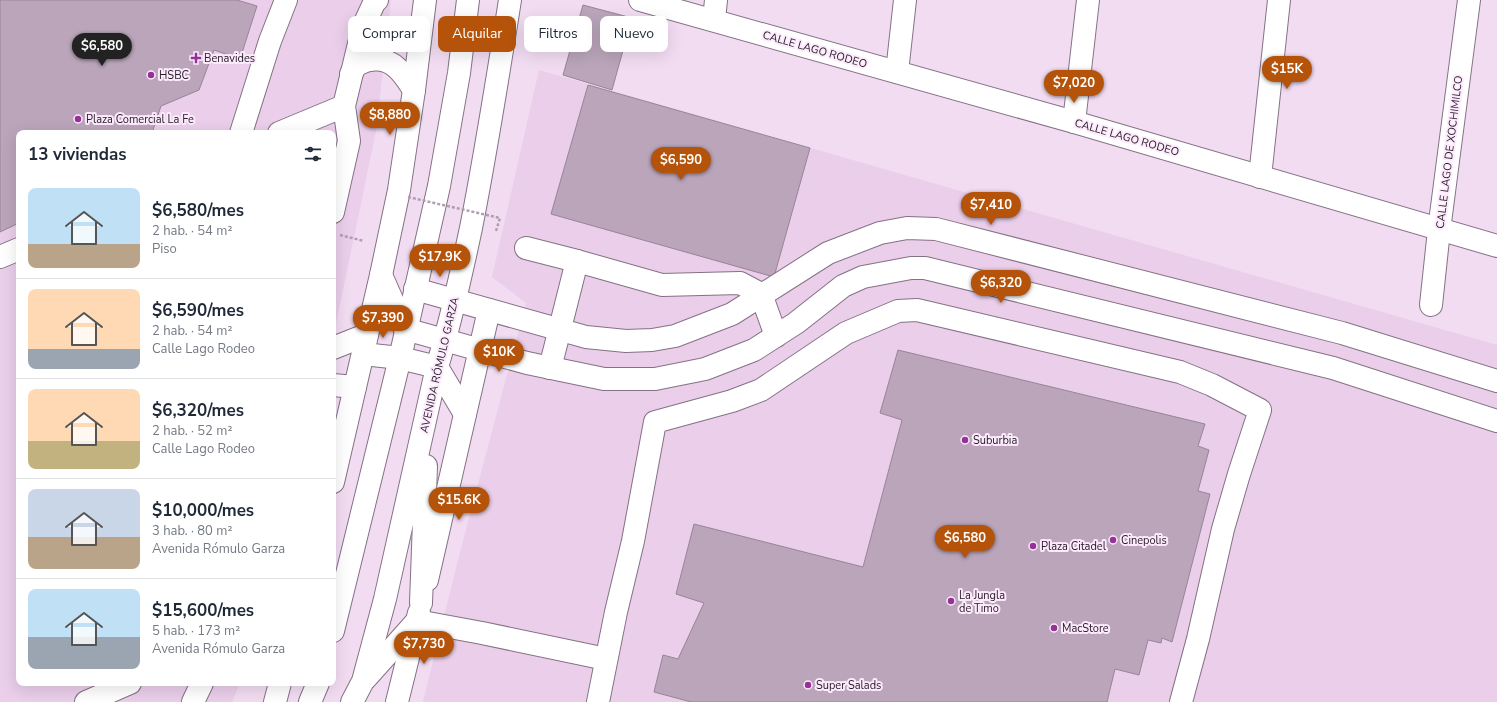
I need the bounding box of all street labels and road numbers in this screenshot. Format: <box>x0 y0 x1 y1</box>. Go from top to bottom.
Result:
street label: CALLE LAGO RODEO <box>761 27 869 72</box>
street label: CALLE LAGO DE XOCHIMILCO <box>1433 75 1466 229</box>
street label: CALLE LAGO RODEO <box>1073 115 1181 160</box>
street label: AVENIDA RÓMULO GARZA <box>416 295 462 435</box>

